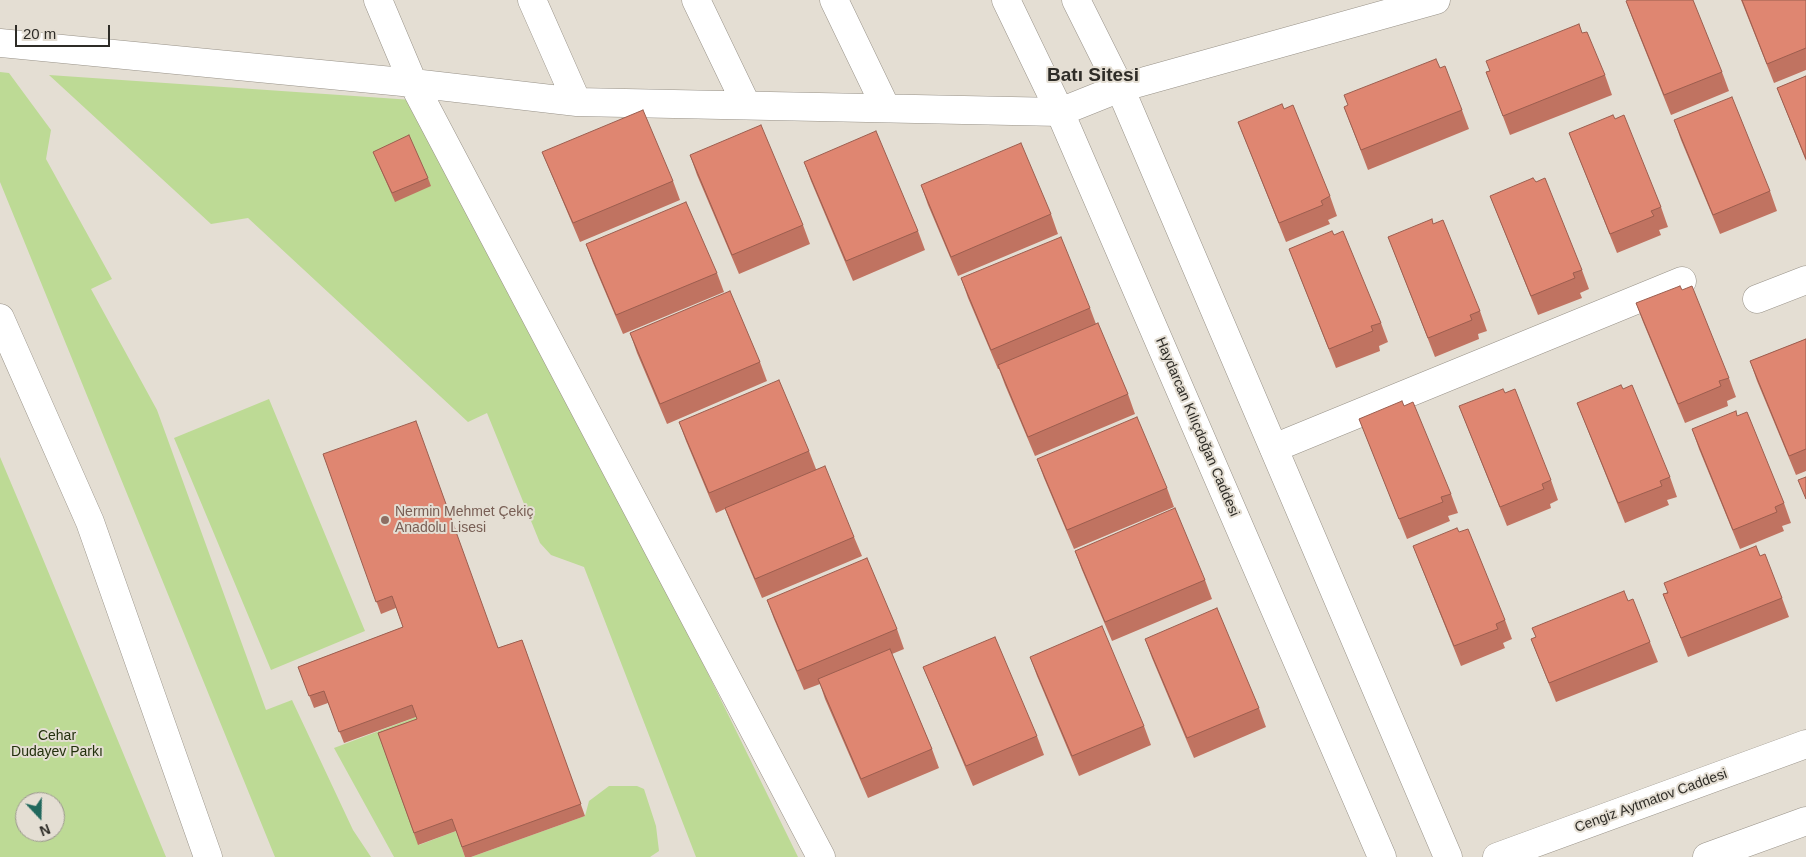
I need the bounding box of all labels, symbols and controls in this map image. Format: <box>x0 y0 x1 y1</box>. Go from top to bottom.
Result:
scale bar <box>18 15 112 47</box>
text: 20 m <box>23 25 56 42</box>
district label: Batı Sitesi <box>1047 65 1139 87</box>
street label: Haydarcan Kılıçdoğan Caddesi <box>1152 335 1242 519</box>
place label: Nermin Mehmet Çekiç Anadolu Lisesi <box>395 504 533 536</box>
marker: Nermin Mehmet Çekiç Anadolu Lisesi <box>379 514 391 526</box>
park label: Cehar Dudayev Parkı <box>11 728 103 760</box>
street label: Cengiz Aytmatov Caddesi <box>1573 766 1729 836</box>
north arrow <box>15 792 65 842</box>
text: N <box>37 821 53 839</box>

